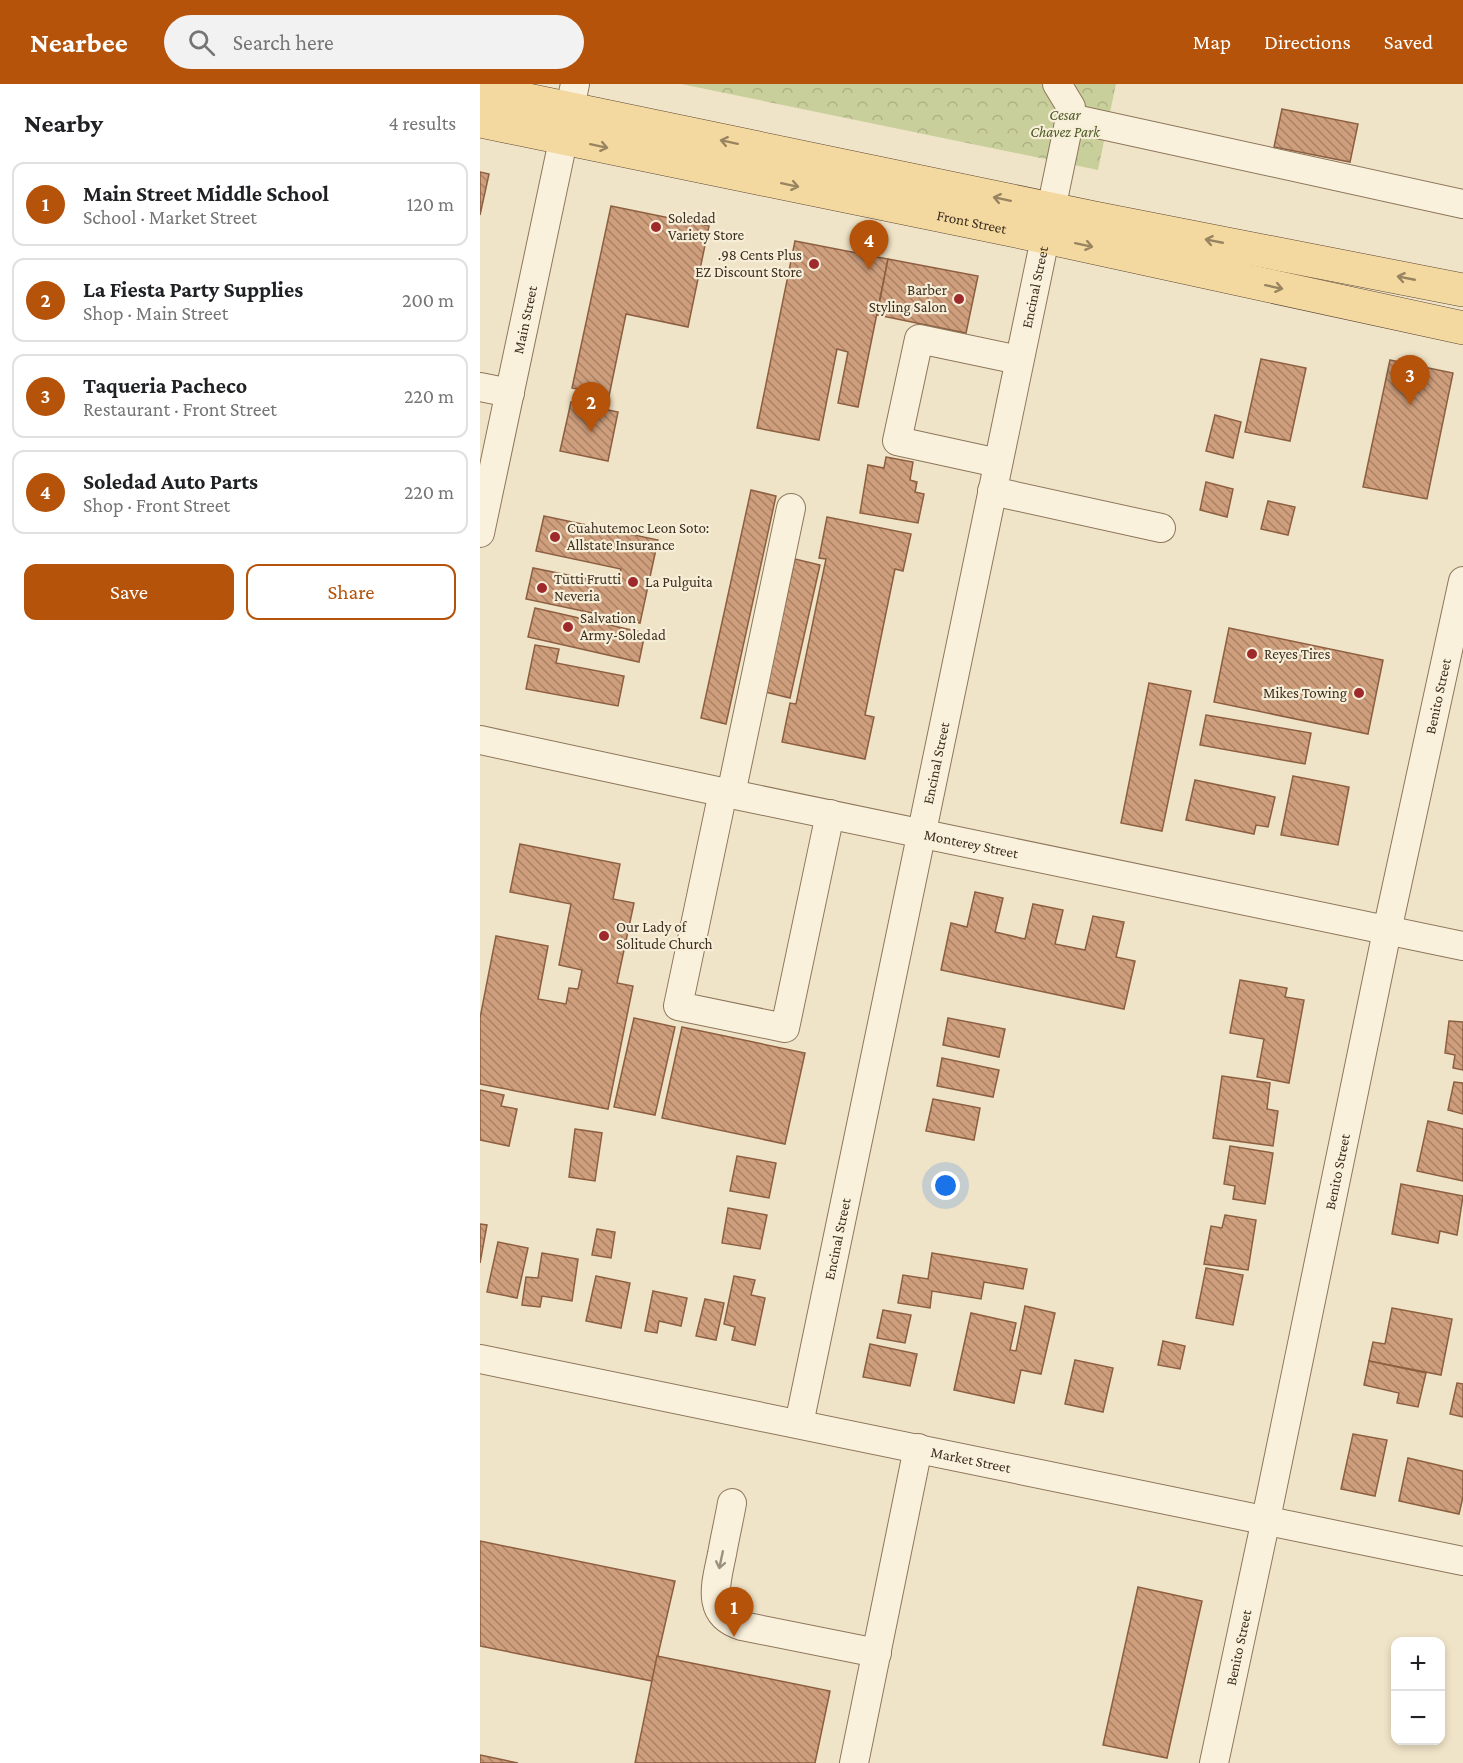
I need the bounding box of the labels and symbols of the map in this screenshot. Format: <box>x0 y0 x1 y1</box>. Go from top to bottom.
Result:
park label: Cesar Chavez Park <box>1030 107 1101 140</box>
one-way arrow <box>720 136 739 147</box>
one-way arrow <box>589 140 608 152</box>
one-way arrow <box>780 180 799 191</box>
one-way arrow <box>993 193 1013 204</box>
street label: Front Street <box>935 207 1009 237</box>
place label: Soledad Variety Store <box>668 210 745 244</box>
marker: Soledad Variety Store <box>649 220 663 234</box>
pin: 4 <box>850 220 888 270</box>
one-way arrow <box>1205 235 1224 246</box>
one-way arrow <box>1074 240 1093 252</box>
street label: Encinal Street <box>1019 244 1051 330</box>
place label: .98 Cents Plus EZ Discount Store <box>695 247 802 280</box>
marker: .98 Cents Plus EZ Discount Store <box>807 257 821 271</box>
one-way arrow <box>1396 272 1416 283</box>
place label: Barber Styling Salon <box>869 282 948 316</box>
one-way arrow <box>1264 282 1284 293</box>
street label: Main Street <box>510 283 540 355</box>
marker: Barber Styling Salon <box>952 292 966 306</box>
pin: 3 <box>1390 356 1430 405</box>
pin: 2 <box>572 382 610 432</box>
place label: Cuahutemoc Leon Soto: Allstate Insurance <box>567 520 709 553</box>
marker: Cuahutemoc Leon Soto: Allstate Insurance <box>548 530 562 544</box>
place label: Tutti Frutti Neveria <box>554 571 621 604</box>
place label: La Pulguita <box>645 574 713 591</box>
marker: La Pulguita <box>626 575 640 589</box>
marker: Tutti Frutti Neveria <box>535 581 549 595</box>
place label: Salvation Army-Soledad <box>580 610 666 644</box>
marker: Salvation Army-Soledad <box>561 620 575 634</box>
place label: Reyes Tires <box>1264 646 1330 663</box>
marker: Reyes Tires <box>1245 647 1259 661</box>
street label: Benito Street <box>1422 656 1454 736</box>
place label: Mikes Towing <box>1263 685 1347 702</box>
marker: Mikes Towing <box>1352 686 1366 700</box>
street label: Encinal Street <box>920 720 953 806</box>
street label: Monterey Street <box>923 826 1021 862</box>
place label: Our Lady of Solitude Church <box>616 919 713 952</box>
marker: Our Lady of Solitude Church <box>597 929 611 943</box>
street label: Benito Street <box>1322 1131 1353 1211</box>
your location <box>931 1171 960 1200</box>
street label: Encinal Street <box>821 1196 854 1281</box>
street label: Market Street <box>929 1444 1013 1476</box>
one-way arrow <box>715 1550 726 1569</box>
pin: 1 <box>714 1588 754 1637</box>
street label: Benito Street <box>1223 1607 1255 1687</box>

